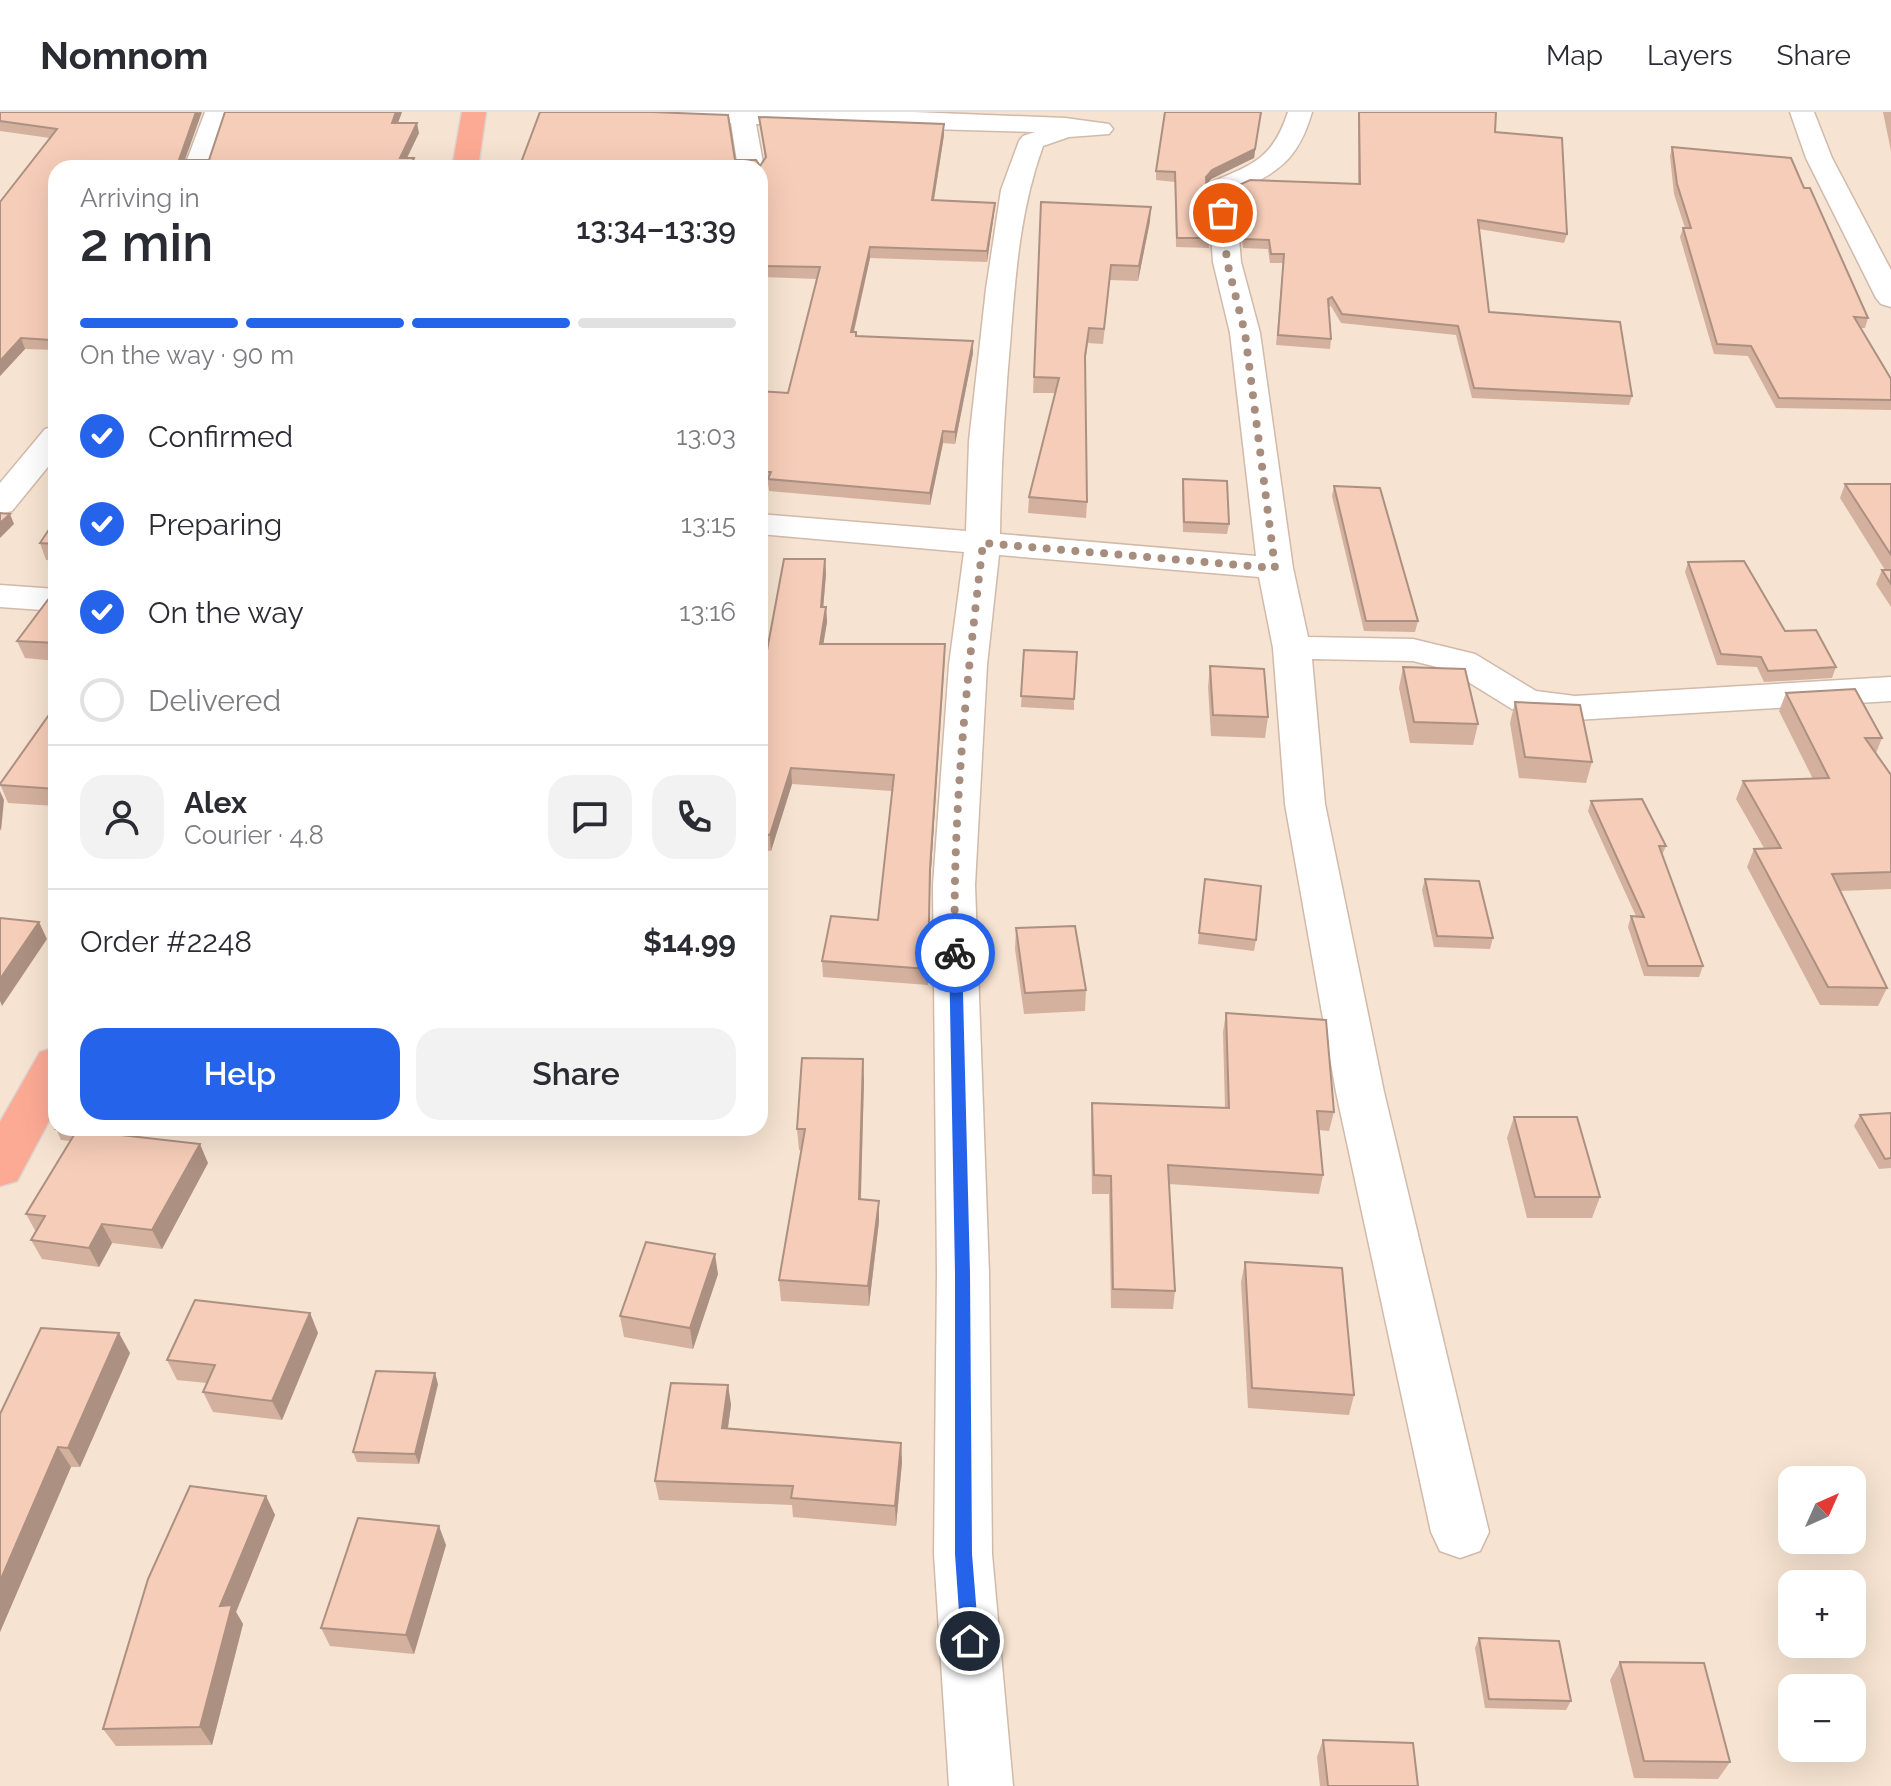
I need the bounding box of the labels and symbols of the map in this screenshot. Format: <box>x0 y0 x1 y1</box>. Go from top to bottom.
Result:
pin <box>1189 179 1257 247</box>
courier <box>915 913 995 993</box>
north arrow <box>1778 1466 1866 1554</box>
pin <box>936 1607 1004 1675</box>

